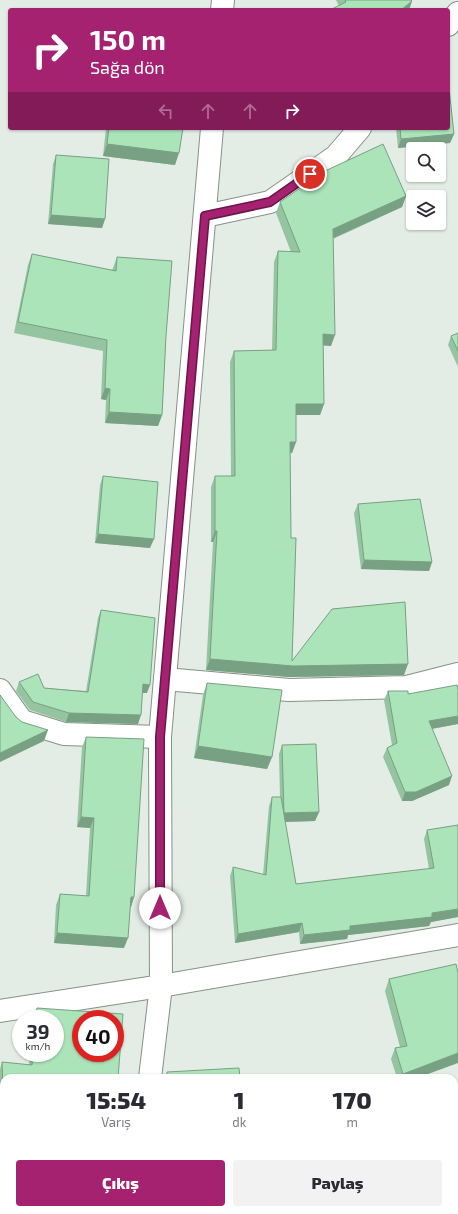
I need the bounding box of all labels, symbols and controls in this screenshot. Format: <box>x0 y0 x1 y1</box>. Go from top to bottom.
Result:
text: 150 m <box>90 22 166 56</box>
icon: right <box>24 24 76 76</box>
text: Sağa dön <box>90 56 165 78</box>
icon: left <box>155 100 177 122</box>
icon: ahead <box>197 100 219 122</box>
icon: ahead <box>239 100 261 122</box>
icon: right <box>281 100 303 122</box>
map controls <box>406 142 446 230</box>
button: search <box>406 142 446 182</box>
pin <box>293 157 327 191</box>
icon: arrive <box>299 163 321 185</box>
button: layers <box>406 190 446 230</box>
position arrow <box>139 887 181 929</box>
speed limit sign: 40 <box>72 1010 124 1062</box>
text: 39 <box>26 1019 50 1043</box>
text: km/h <box>26 1040 50 1052</box>
text: 15:54 <box>86 1085 146 1114</box>
text: 1 <box>234 1085 245 1114</box>
text: 170 <box>333 1085 372 1114</box>
text: Varış <box>101 1114 131 1130</box>
text: dk <box>232 1114 246 1130</box>
text: m <box>346 1114 358 1130</box>
button: Çıkış <box>16 1160 225 1206</box>
button: Paylaş <box>233 1160 442 1206</box>

